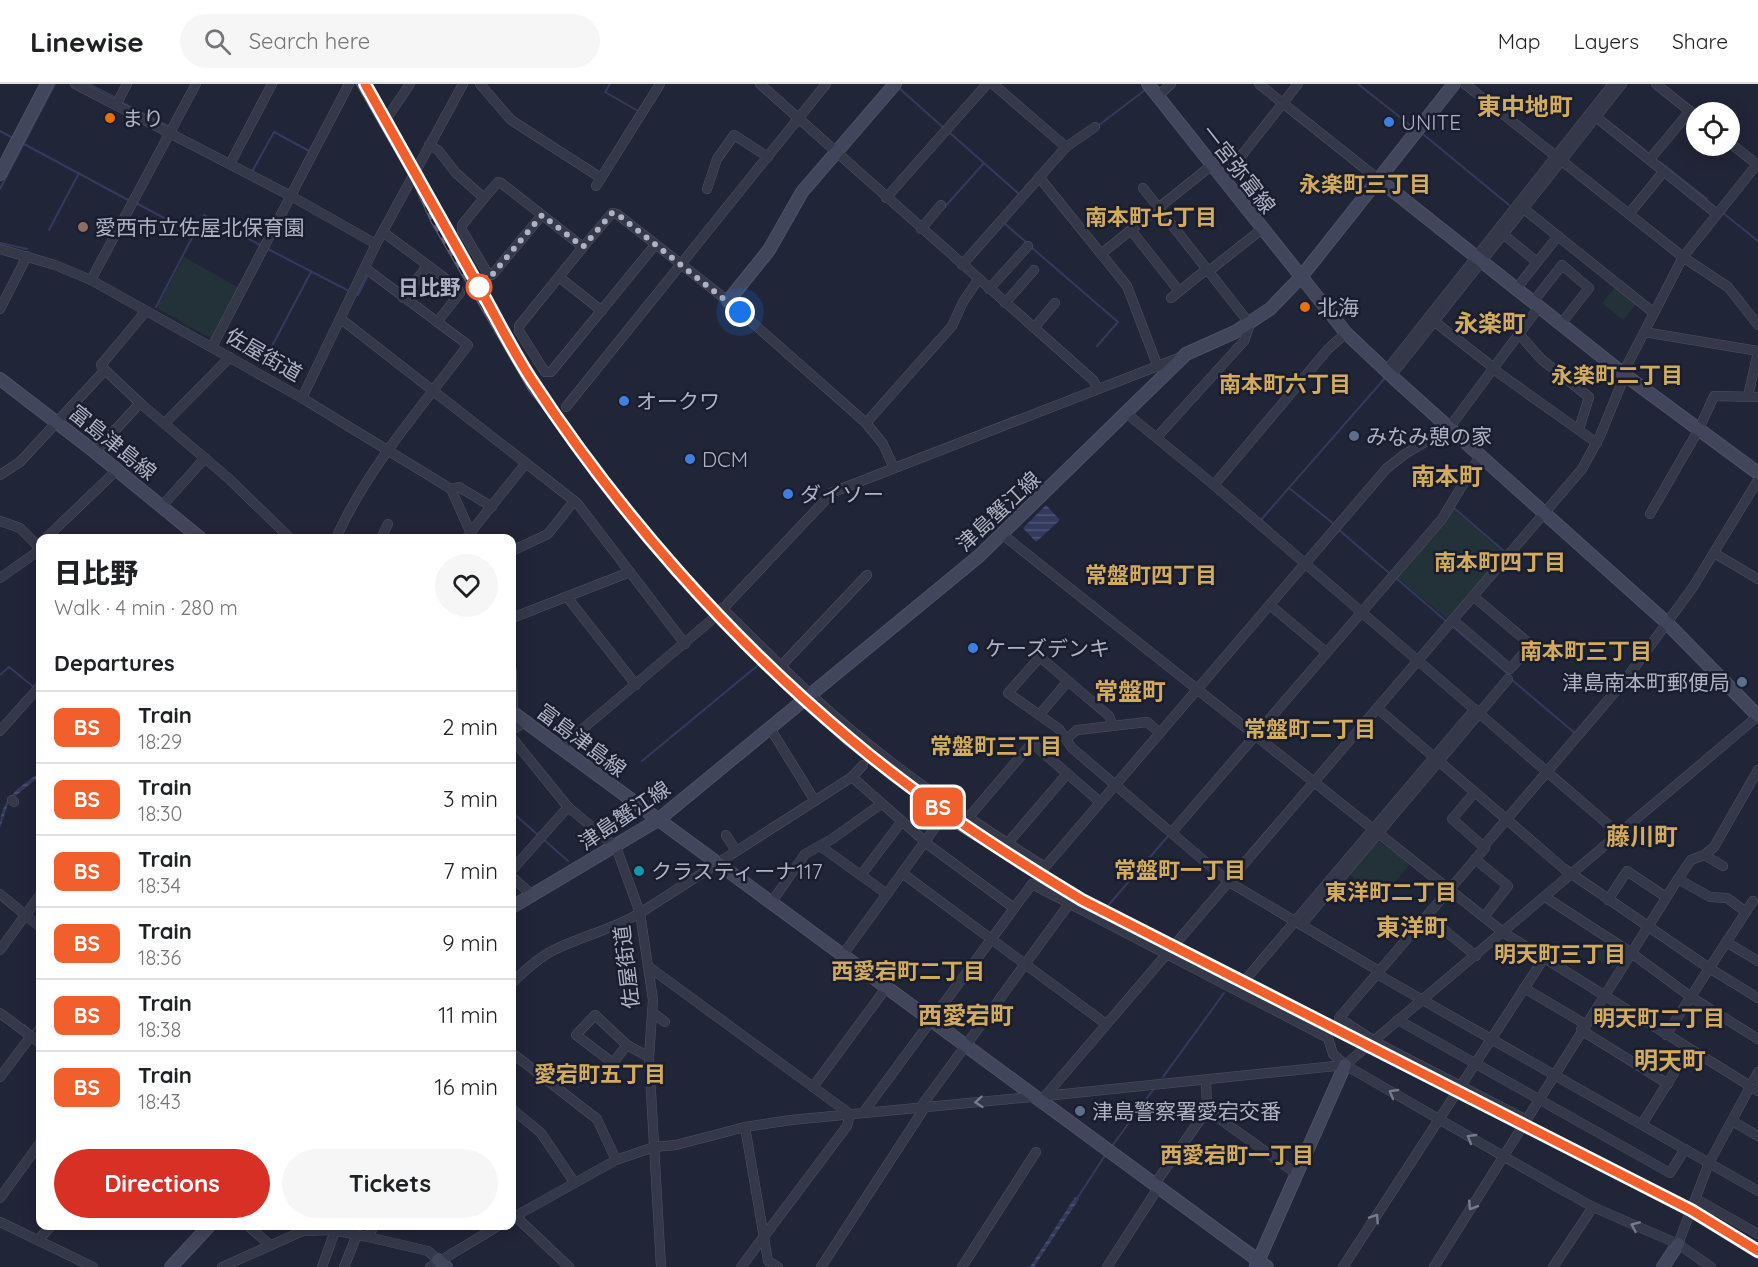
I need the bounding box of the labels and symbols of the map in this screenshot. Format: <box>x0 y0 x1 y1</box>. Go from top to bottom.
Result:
district label: 東中地町 <box>1477 91 1573 121</box>
place label: まり <box>122 105 164 131</box>
place label: UNITE <box>1401 109 1461 135</box>
marker: まり <box>103 111 117 125</box>
marker: UNITE <box>1382 115 1396 129</box>
street label: 一宮弥富線 <box>1196 120 1282 218</box>
district label: 永楽町三丁目 <box>1299 170 1431 198</box>
district label: 南本町七丁目 <box>1085 203 1217 231</box>
place label: 愛西市立佐屋北保育園 <box>95 214 305 240</box>
marker: 愛西市立佐屋北保育園 <box>76 220 90 234</box>
place label: 日比野 <box>398 274 461 300</box>
marker: 日比野 <box>466 274 492 300</box>
place label: 北海 <box>1317 294 1359 320</box>
your location <box>725 297 755 327</box>
marker: 北海 <box>1298 300 1312 314</box>
district label: 永楽町 <box>1454 308 1526 338</box>
street label: 佐屋街道 <box>221 322 307 386</box>
district label: 永楽町二丁目 <box>1551 361 1683 389</box>
district label: 南本町六丁目 <box>1219 370 1351 398</box>
place label: オークワ <box>636 388 720 414</box>
marker: オークワ <box>617 394 631 408</box>
street label: 富島津島線 <box>64 399 162 485</box>
place label: みなみ憩の家 <box>1366 423 1492 449</box>
marker: みなみ憩の家 <box>1347 429 1361 443</box>
place label: DCM <box>702 446 748 472</box>
marker: DCM <box>683 452 697 466</box>
district label: 南本町 <box>1411 461 1483 491</box>
street label: 津島蟹江線 <box>951 466 1045 556</box>
place label: ダイソー <box>800 481 884 507</box>
marker: ダイソー <box>781 487 795 501</box>
district label: 南本町四丁目 <box>1434 548 1566 576</box>
district label: 常盤町四丁目 <box>1085 561 1217 589</box>
place label: ケーズデンキ <box>985 635 1110 661</box>
district label: 南本町三丁目 <box>1520 637 1652 665</box>
marker: ケーズデンキ <box>966 641 980 655</box>
place label: 津島南本町郵便局 <box>1562 669 1730 695</box>
marker: 津島南本町郵便局 <box>1735 675 1749 689</box>
district label: 常盤町 <box>1094 676 1166 706</box>
street label: 富島津島線 <box>532 698 632 782</box>
district label: 常盤町二丁目 <box>1244 715 1376 743</box>
district label: 常盤町三丁目 <box>930 732 1062 760</box>
street label: 津島蟹江線 <box>573 775 675 855</box>
line badge: BS <box>911 788 965 826</box>
district label: 藤川町 <box>1606 821 1678 851</box>
district label: 常盤町一丁目 <box>1114 856 1246 884</box>
place label: クラスティーナ117 <box>651 858 823 884</box>
marker: クラスティーナ117 <box>632 864 646 878</box>
district label: 東洋町二丁目 <box>1325 878 1457 906</box>
district label: 東洋町 <box>1376 912 1448 942</box>
street label: 佐屋街道 <box>608 924 644 1010</box>
district label: 明天町三丁目 <box>1494 940 1626 968</box>
district label: 西愛宕町二丁目 <box>831 957 985 985</box>
district label: 西愛宕町 <box>918 1000 1014 1030</box>
district label: 明天町二丁目 <box>1593 1004 1725 1032</box>
district label: 明天町 <box>1634 1045 1706 1075</box>
district label: 愛宕町五丁目 <box>534 1060 666 1088</box>
one-way arrow <box>1389 1089 1399 1100</box>
one-way arrow <box>974 1095 983 1108</box>
place label: 津島警察署愛宕交番 <box>1092 1098 1281 1124</box>
marker: 津島警察署愛宕交番 <box>1073 1104 1087 1118</box>
one-way arrow <box>1467 1134 1478 1146</box>
district label: 西愛宕町一丁目 <box>1160 1141 1314 1169</box>
one-way arrow <box>1467 1200 1479 1210</box>
one-way arrow <box>1368 1214 1379 1225</box>
one-way arrow <box>1630 1221 1641 1233</box>

